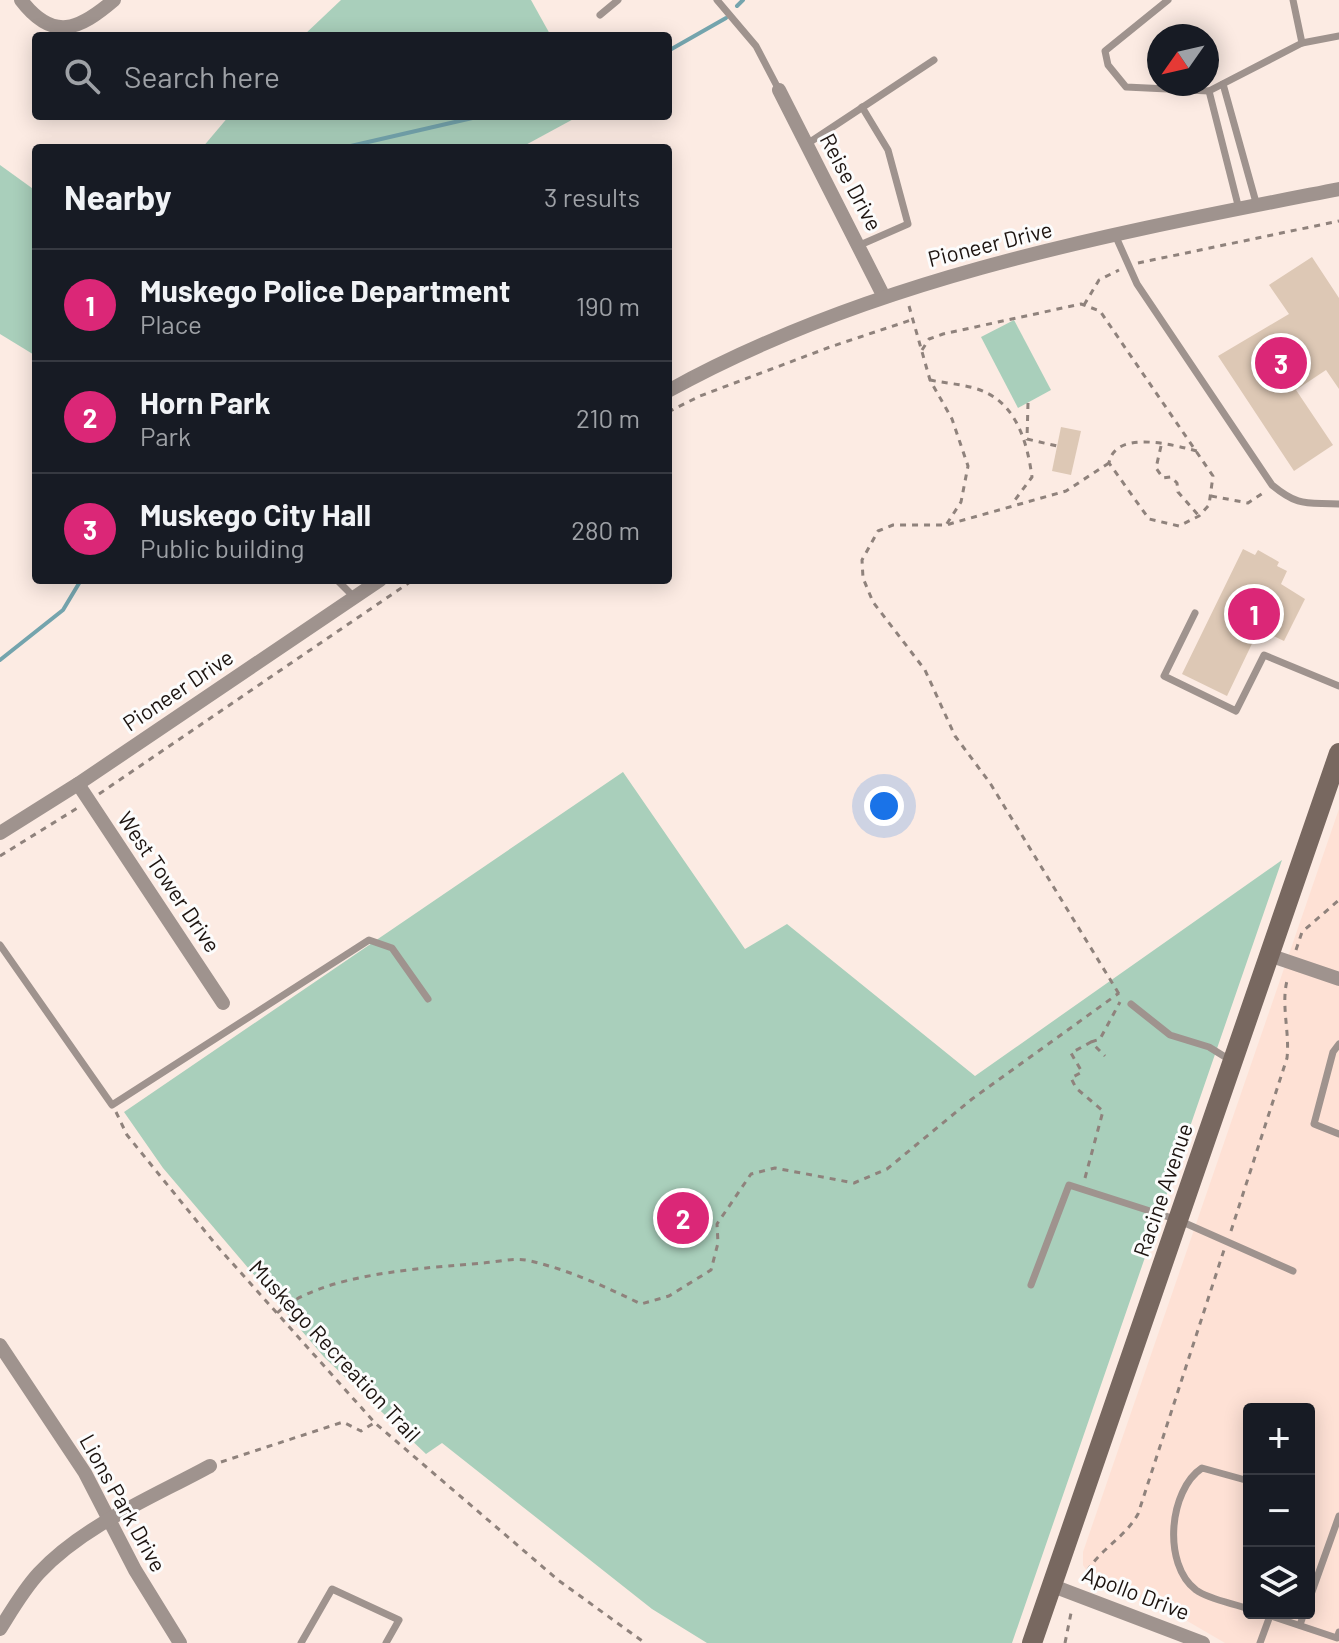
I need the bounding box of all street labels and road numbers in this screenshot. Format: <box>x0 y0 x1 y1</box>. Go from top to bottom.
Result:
street label: Reise Drive <box>815 128 888 235</box>
street label: Pioneer Drive <box>925 215 1055 271</box>
street label: Pioneer Drive <box>117 643 237 736</box>
street label: West Tower Drive <box>113 806 226 957</box>
street label: Racine Avenue <box>1127 1119 1197 1260</box>
street label: Muskego Recreation Trail <box>245 1254 427 1447</box>
street label: Lions Park Drive <box>75 1429 172 1576</box>
street label: Apollo Drive <box>1079 1560 1194 1624</box>

